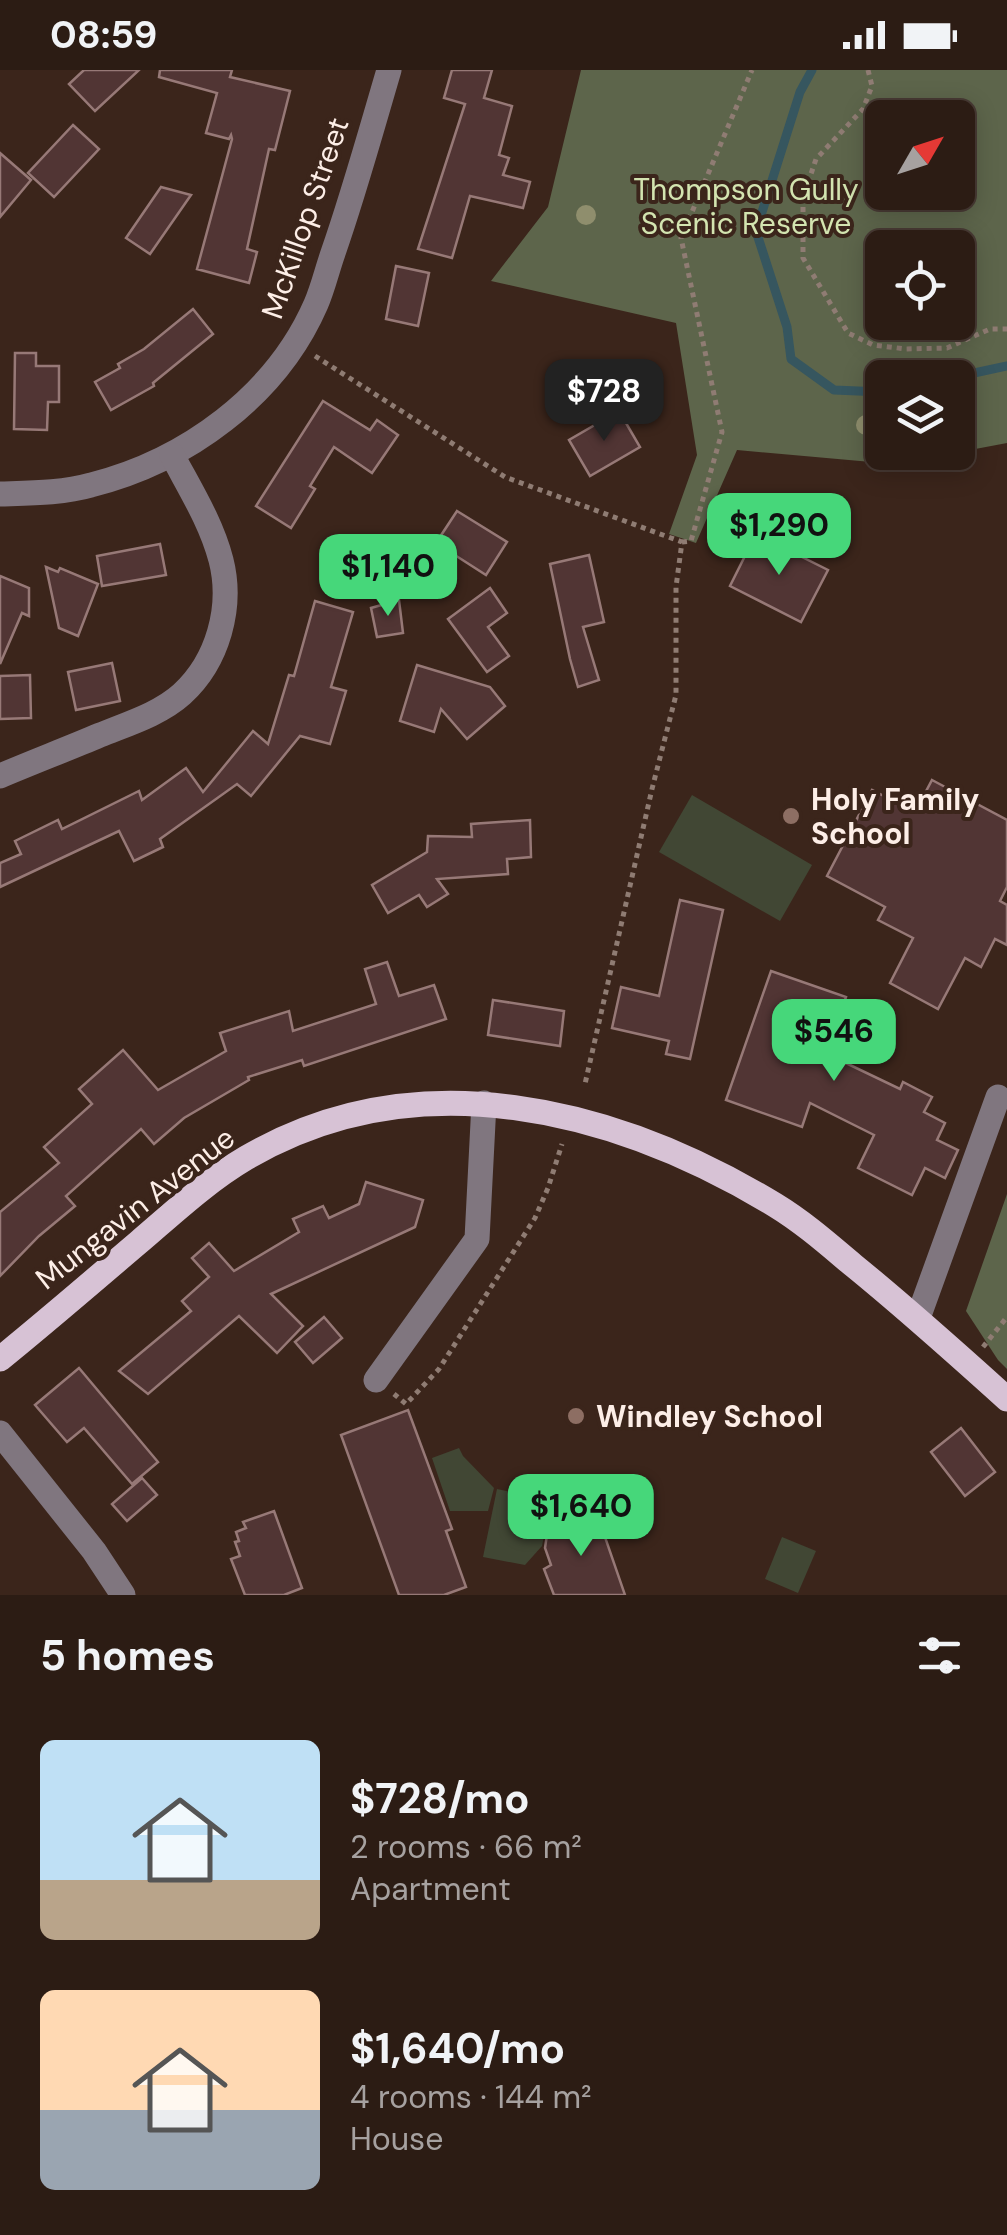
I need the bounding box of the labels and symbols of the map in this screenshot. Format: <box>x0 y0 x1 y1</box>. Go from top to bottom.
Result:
north arrow <box>865 100 975 210</box>
street label: McKillop Street <box>252 112 358 324</box>
park label: Thompson Gully Scenic Reserve <box>633 170 859 243</box>
pin: $728 <box>545 359 663 444</box>
pin: $1,290 <box>698 493 860 578</box>
pin: $1,140 <box>307 534 469 619</box>
place label: Holy Family School <box>811 780 979 853</box>
marker: Holy Family School <box>780 805 802 827</box>
pin: $546 <box>775 999 893 1084</box>
street label: Mungavin Avenue <box>28 1118 242 1298</box>
place label: Windley School <box>596 1397 823 1436</box>
marker: Windley School <box>565 1405 587 1427</box>
pin: $1,640 <box>500 1474 662 1559</box>

